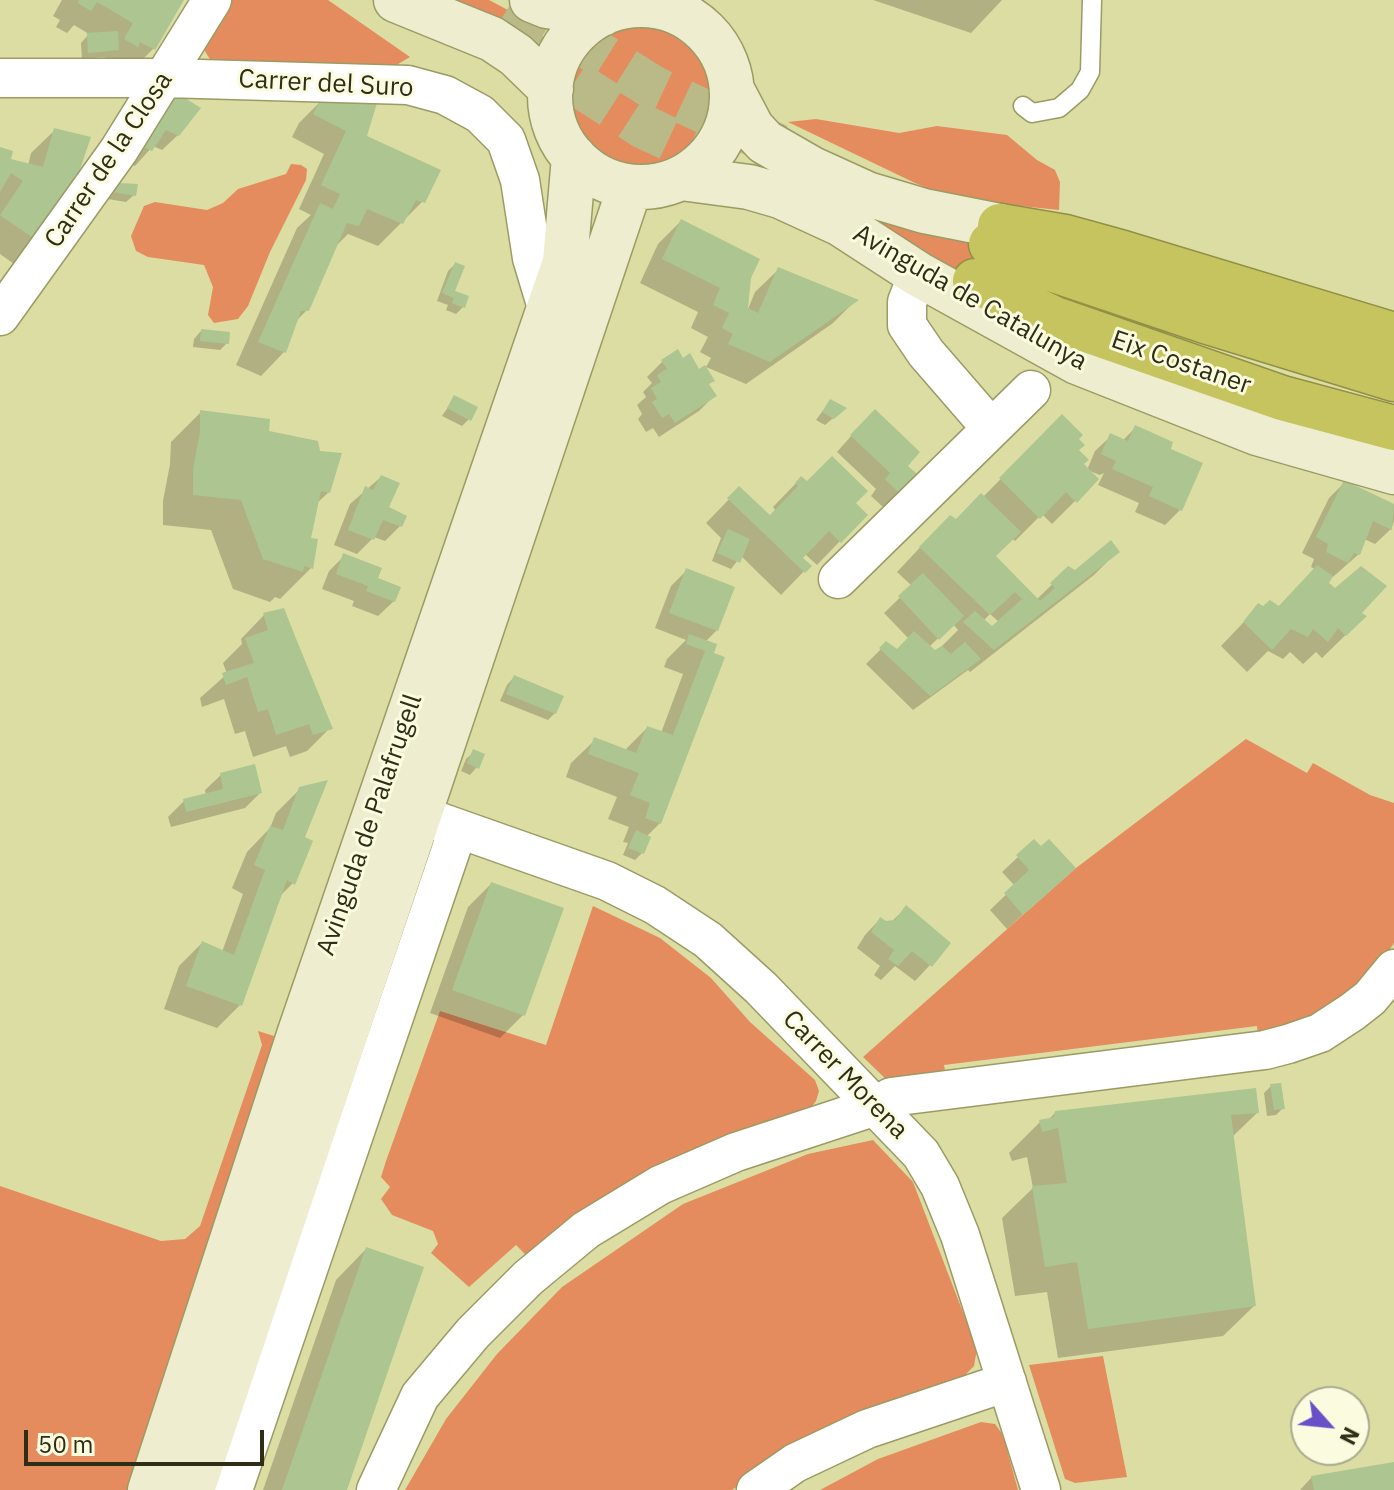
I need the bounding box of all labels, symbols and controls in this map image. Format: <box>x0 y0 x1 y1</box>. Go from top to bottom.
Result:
street label: Carrer del Suro <box>238 64 414 104</box>
street label: Carrer de la Closa <box>39 66 179 254</box>
street label: Avinguda de Catalunya <box>847 218 1093 378</box>
street label: Eix Costaner <box>1107 325 1255 401</box>
street label: Avinguda de Palafrugell <box>311 690 429 960</box>
street label: Carrer Morena <box>776 1004 914 1146</box>
north arrow <box>1290 1386 1370 1466</box>
scale bar <box>28 1414 268 1464</box>
text: N <box>1334 1423 1367 1450</box>
text: 50 m <box>38 1428 93 1460</box>

